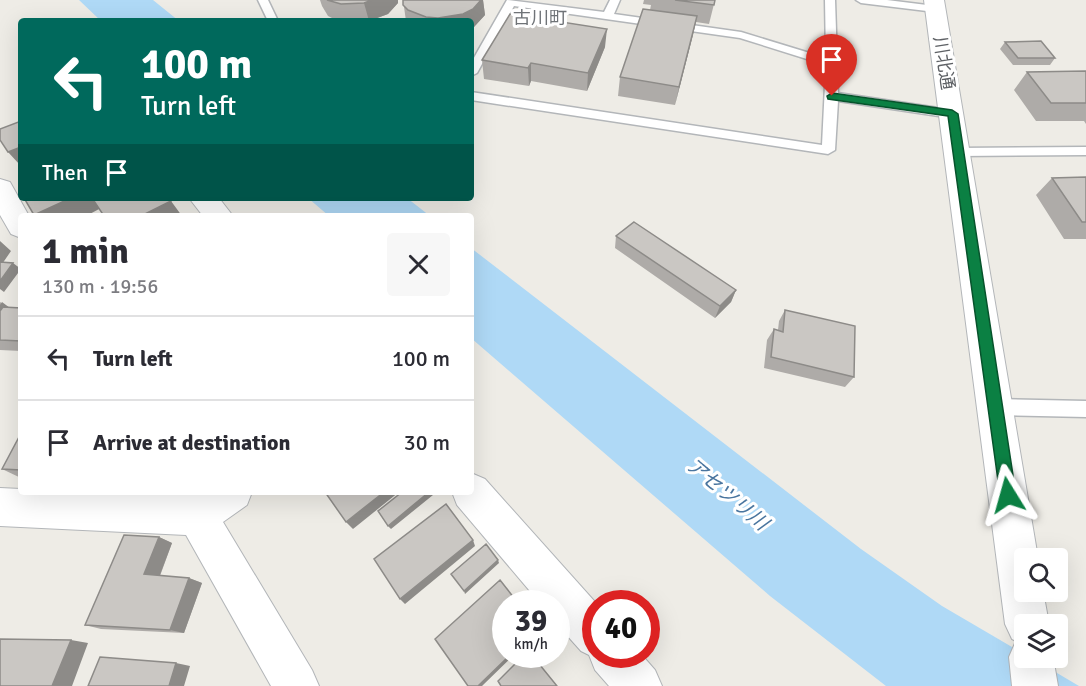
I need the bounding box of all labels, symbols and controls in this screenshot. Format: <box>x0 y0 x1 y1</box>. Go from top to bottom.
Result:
district label: 古川町 <box>513 7 567 29</box>
pin <box>806 34 857 96</box>
street label: 川北通 <box>929 35 959 91</box>
text: 100 m <box>141 39 252 90</box>
icon: left <box>42 42 120 120</box>
icon: arrive <box>815 43 848 76</box>
text: Turn left <box>141 90 236 123</box>
icon: arrive <box>100 156 133 189</box>
text: Then <box>42 159 88 186</box>
text: 1 min <box>42 229 129 274</box>
button: close <box>387 233 450 296</box>
text: 130 m · 19:56 <box>42 274 158 299</box>
icon: left <box>42 342 75 375</box>
text: Turn left <box>93 345 173 372</box>
text: 100 m <box>392 345 450 372</box>
icon: arrive <box>42 426 75 459</box>
text: Arrive at destination <box>93 429 290 456</box>
text: 30 m <box>404 429 450 456</box>
water label: アセツリ川 <box>681 452 775 537</box>
position arrow <box>976 463 1040 527</box>
map controls <box>1014 548 1068 668</box>
button: search <box>1014 548 1068 602</box>
speed limit sign: 40 <box>582 590 660 668</box>
text: 39 <box>515 603 547 640</box>
button: layers <box>1014 614 1068 668</box>
text: km/h <box>514 635 548 653</box>

